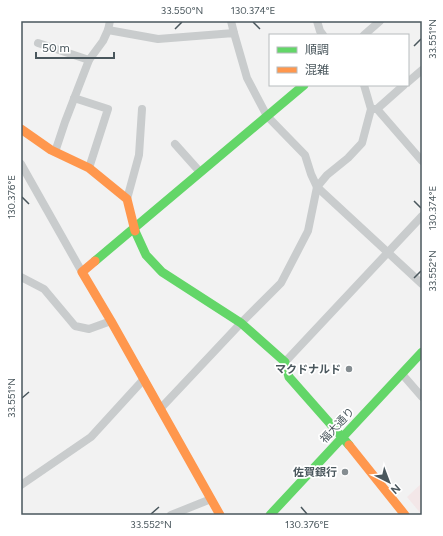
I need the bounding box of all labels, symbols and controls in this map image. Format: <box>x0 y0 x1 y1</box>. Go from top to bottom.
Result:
text: 33.550°N <box>161 4 203 17</box>
text: 130.374°E <box>231 4 275 17</box>
text: 33.551°N <box>426 19 439 59</box>
scale bar <box>36 34 114 60</box>
legend <box>269 34 409 86</box>
text: 50 m <box>42 41 70 55</box>
text: 順調 <box>305 43 329 57</box>
text: 混雑 <box>305 63 329 77</box>
text: 130.376°E <box>5 175 18 219</box>
text: 130.374°E <box>426 186 439 230</box>
text: 33.552°N <box>426 250 439 292</box>
place label: マクドナルド <box>275 363 341 376</box>
marker: マクドナルド <box>344 364 354 374</box>
text: 33.551°N <box>5 378 18 418</box>
street label: 福大通り <box>318 405 357 446</box>
north arrow <box>369 462 409 502</box>
place label: 佐賀銀行 <box>293 466 337 479</box>
marker: 佐賀銀行 <box>340 467 350 477</box>
text: N <box>388 481 403 497</box>
text: 33.552°N <box>130 518 172 531</box>
text: 130.376°E <box>285 518 329 531</box>

